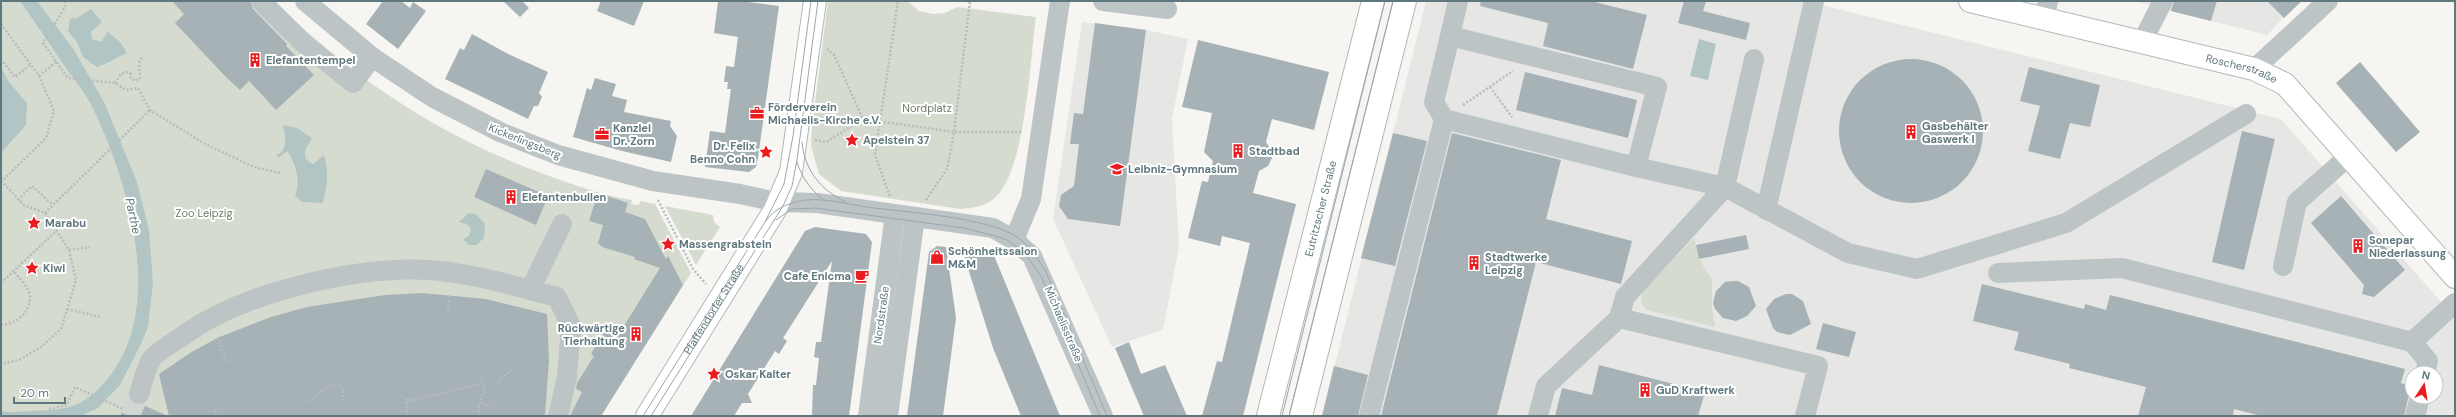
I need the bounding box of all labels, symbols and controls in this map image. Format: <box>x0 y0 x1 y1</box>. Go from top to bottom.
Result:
street label: Roscherstraße <box>2205 51 2280 86</box>
building icon: Elefantentempel <box>247 52 263 68</box>
place label: Elefantentempel <box>266 53 356 67</box>
place label: Förderverein Michaelis-Kirche e.V. <box>768 100 881 127</box>
park label: Nordplatz <box>902 101 952 115</box>
office icon: Förderverein Michaelis-Kirche e.V. <box>749 105 765 121</box>
place label: Gasbehälter Gaswerk I <box>1922 119 1989 146</box>
street label: Kickerlingsberg <box>487 120 563 162</box>
place label: Kanzlei Dr. Zorn <box>613 121 655 148</box>
building icon: Gasbehälter Gaswerk I <box>1903 124 1919 140</box>
office icon: Kanzlei Dr. Zorn <box>594 126 610 142</box>
place icon: Apelstein 37 <box>844 132 860 148</box>
place label: Apelstein 37 <box>863 133 929 147</box>
place label: Dr. Felix Benno Cohn <box>690 139 756 166</box>
building icon: Stadtbad <box>1230 143 1246 159</box>
place icon: Dr. Felix Benno Cohn <box>758 144 774 160</box>
place label: Stadtbad <box>1249 144 1300 158</box>
street label: Eutritzscher Straße <box>1302 159 1339 258</box>
school or university icon: Leibniz-Gymnasium <box>1109 161 1125 177</box>
place label: Leibniz-Gymnasium <box>1128 162 1237 176</box>
building icon: Elefantenbullen <box>503 189 519 205</box>
place label: Elefantenbullen <box>522 190 607 204</box>
water label: Parthe <box>121 197 145 236</box>
park label: Zoo Leipzig <box>175 206 233 220</box>
place icon: Marabu <box>26 215 42 231</box>
place label: Marabu <box>45 216 86 230</box>
place label: Sonepar Niederlassung <box>2369 233 2447 260</box>
place icon: Massengrabstein <box>660 236 676 252</box>
place label: Massengrabstein <box>679 237 772 251</box>
building icon: Sonepar Niederlassung <box>2350 238 2366 254</box>
place label: Schönheitssalon M&M <box>948 244 1038 271</box>
shop icon: Schönheitssalon M&M <box>929 249 945 265</box>
place label: Stadtwerke Leipzig <box>1485 250 1548 277</box>
building icon: Stadtwerke Leipzig <box>1466 255 1482 271</box>
place icon: Kiwi <box>24 260 40 276</box>
place label: Kiwi <box>43 261 65 275</box>
street label: Pfaffendorfer Straße <box>680 261 747 357</box>
cafe icon: Cafe Enicma <box>854 268 870 284</box>
place label: Cafe Enicma <box>784 269 851 283</box>
street label: Michaelisstraße <box>1042 284 1086 364</box>
street label: Nordstraße <box>870 285 892 345</box>
place label: Rückwärtige Tierhaltung <box>558 321 625 348</box>
building icon: Rückwärtige Tierhaltung <box>628 326 644 342</box>
north arrow <box>2404 365 2444 405</box>
place icon: Oskar Kalter <box>706 366 722 382</box>
place label: Oskar Kalter <box>725 367 792 381</box>
text: N <box>2421 368 2431 383</box>
scale bar <box>14 379 65 405</box>
building icon: GuD Kraftwerk <box>1637 382 1653 398</box>
place label: GuD Kraftwerk <box>1656 383 1736 397</box>
text: 20 m <box>20 385 49 401</box>

